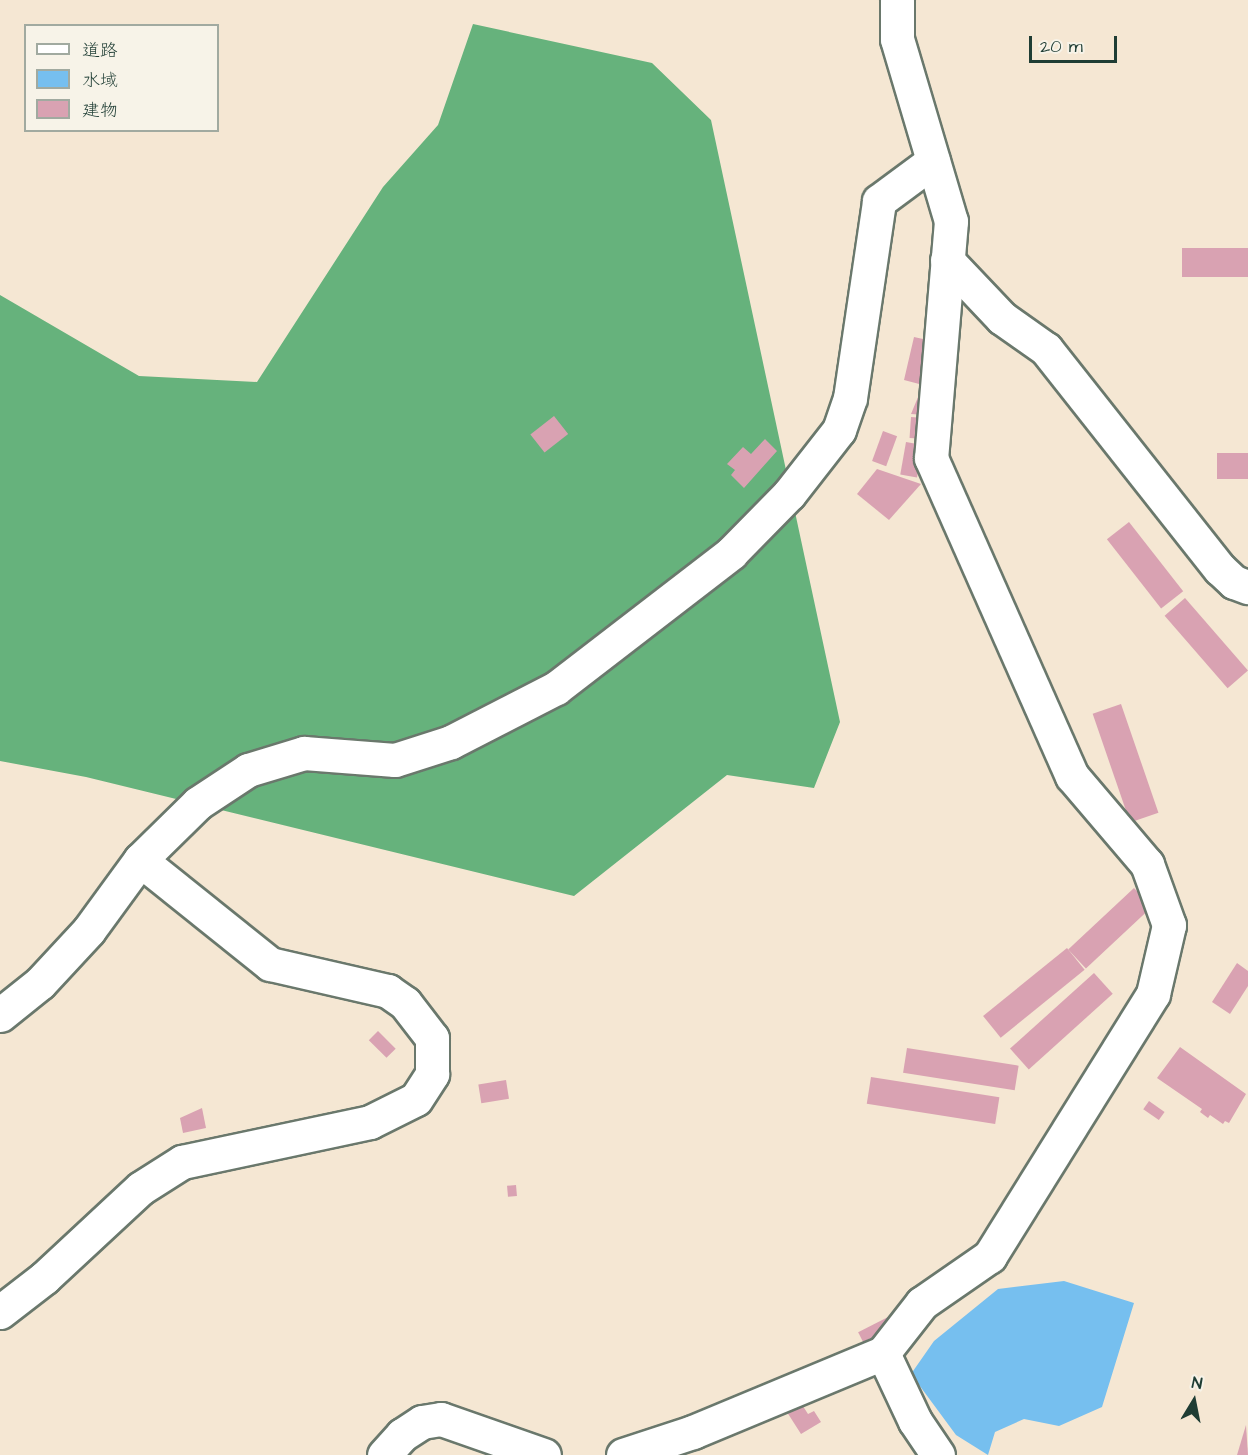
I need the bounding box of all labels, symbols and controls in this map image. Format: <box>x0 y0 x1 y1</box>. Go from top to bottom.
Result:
legend <box>24 24 219 132</box>
scale bar <box>1032 24 1120 62</box>
text: 20 m <box>1040 34 1083 59</box>
text: 道路 <box>82 38 118 63</box>
text: 水域 <box>82 68 118 93</box>
text: 建物 <box>82 98 118 123</box>
north arrow <box>1164 1371 1224 1431</box>
text: N <box>1190 1372 1204 1395</box>

